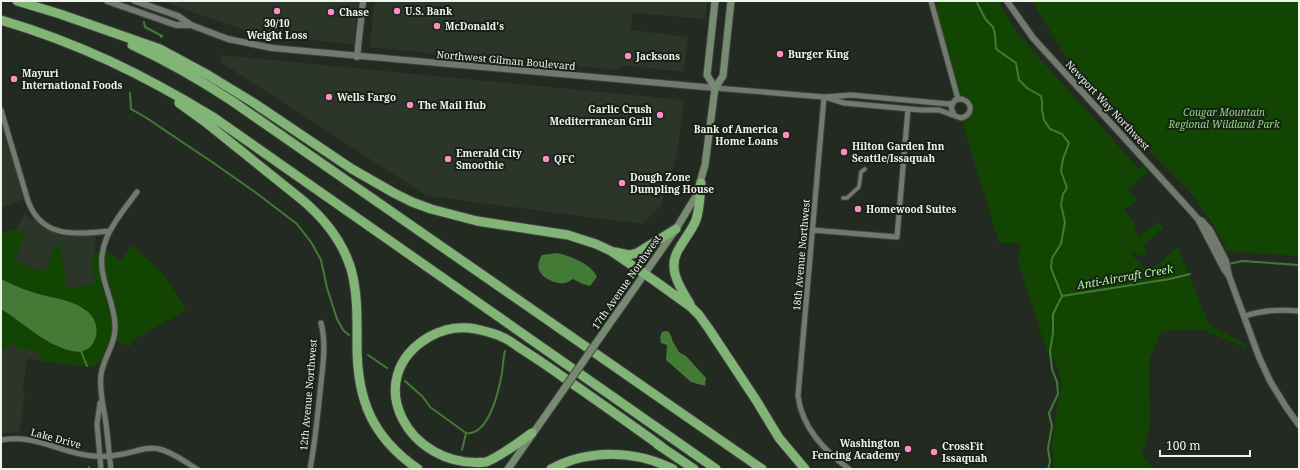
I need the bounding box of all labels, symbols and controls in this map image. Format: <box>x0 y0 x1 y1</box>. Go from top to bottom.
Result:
place label: U.S. Bank <box>405 4 453 18</box>
place label: Chase <box>339 5 369 19</box>
marker: 30/10 Weight Loss <box>272 6 282 16</box>
marker: U.S. Bank <box>392 6 402 16</box>
marker: Chase <box>326 7 336 17</box>
place label: 30/10 Weight Loss <box>247 16 307 42</box>
place label: McDonald's <box>445 19 504 33</box>
marker: McDonald's <box>432 21 442 31</box>
street label: Northwest Gilman Boulevard <box>436 47 576 73</box>
place label: Burger King <box>788 47 849 61</box>
place label: Jacksons <box>635 49 680 63</box>
marker: Burger King <box>775 49 785 59</box>
marker: Jacksons <box>623 51 633 61</box>
street label: Newport Way Northwest <box>1063 57 1154 153</box>
place label: Mayuri International Foods <box>22 66 122 92</box>
marker: Mayuri International Foods <box>9 74 19 84</box>
place label: Wells Fargo <box>337 90 396 104</box>
marker: Wells Fargo <box>324 92 334 102</box>
place label: The Mail Hub <box>418 98 487 112</box>
marker: The Mail Hub <box>405 100 415 110</box>
place label: Garlic Crush Mediterranean Grill <box>550 102 652 128</box>
park label: Cougar Mountain Regional Wildland Park <box>1167 105 1280 131</box>
marker: Garlic Crush Mediterranean Grill <box>655 110 665 120</box>
place label: Bank of America Home Loans <box>694 122 778 148</box>
marker: Bank of America Home Loans <box>781 130 791 140</box>
place label: Hilton Garden Inn Seattle/Issaquah <box>852 139 945 165</box>
place label: Emerald City Smoothie <box>456 146 522 172</box>
marker: Hilton Garden Inn Seattle/Issaquah <box>839 147 849 157</box>
place label: QFC <box>554 152 575 166</box>
marker: Emerald City Smoothie <box>443 154 453 164</box>
marker: QFC <box>541 154 551 164</box>
place label: Dough Zone Dumpling House <box>630 170 714 196</box>
marker: Dough Zone Dumpling House <box>617 178 627 188</box>
street label: 18th Avenue Northwest <box>789 198 813 311</box>
place label: Homewood Suites <box>866 202 957 216</box>
marker: Homewood Suites <box>853 204 863 214</box>
street label: 17th Avenue Northwest <box>588 232 664 332</box>
water label: Anti-Aircraft Creek <box>1075 261 1175 293</box>
street label: 12th Avenue Northwest <box>296 338 320 451</box>
street label: Lake Drive <box>29 425 83 451</box>
scale bar <box>1160 432 1250 458</box>
place label: Washington Fencing Academy <box>812 436 900 462</box>
text: 100 m <box>1166 437 1201 454</box>
place label: CrossFit Issaquah <box>942 439 988 465</box>
marker: Washington Fencing Academy <box>903 444 913 454</box>
marker: CrossFit Issaquah <box>929 447 939 457</box>

